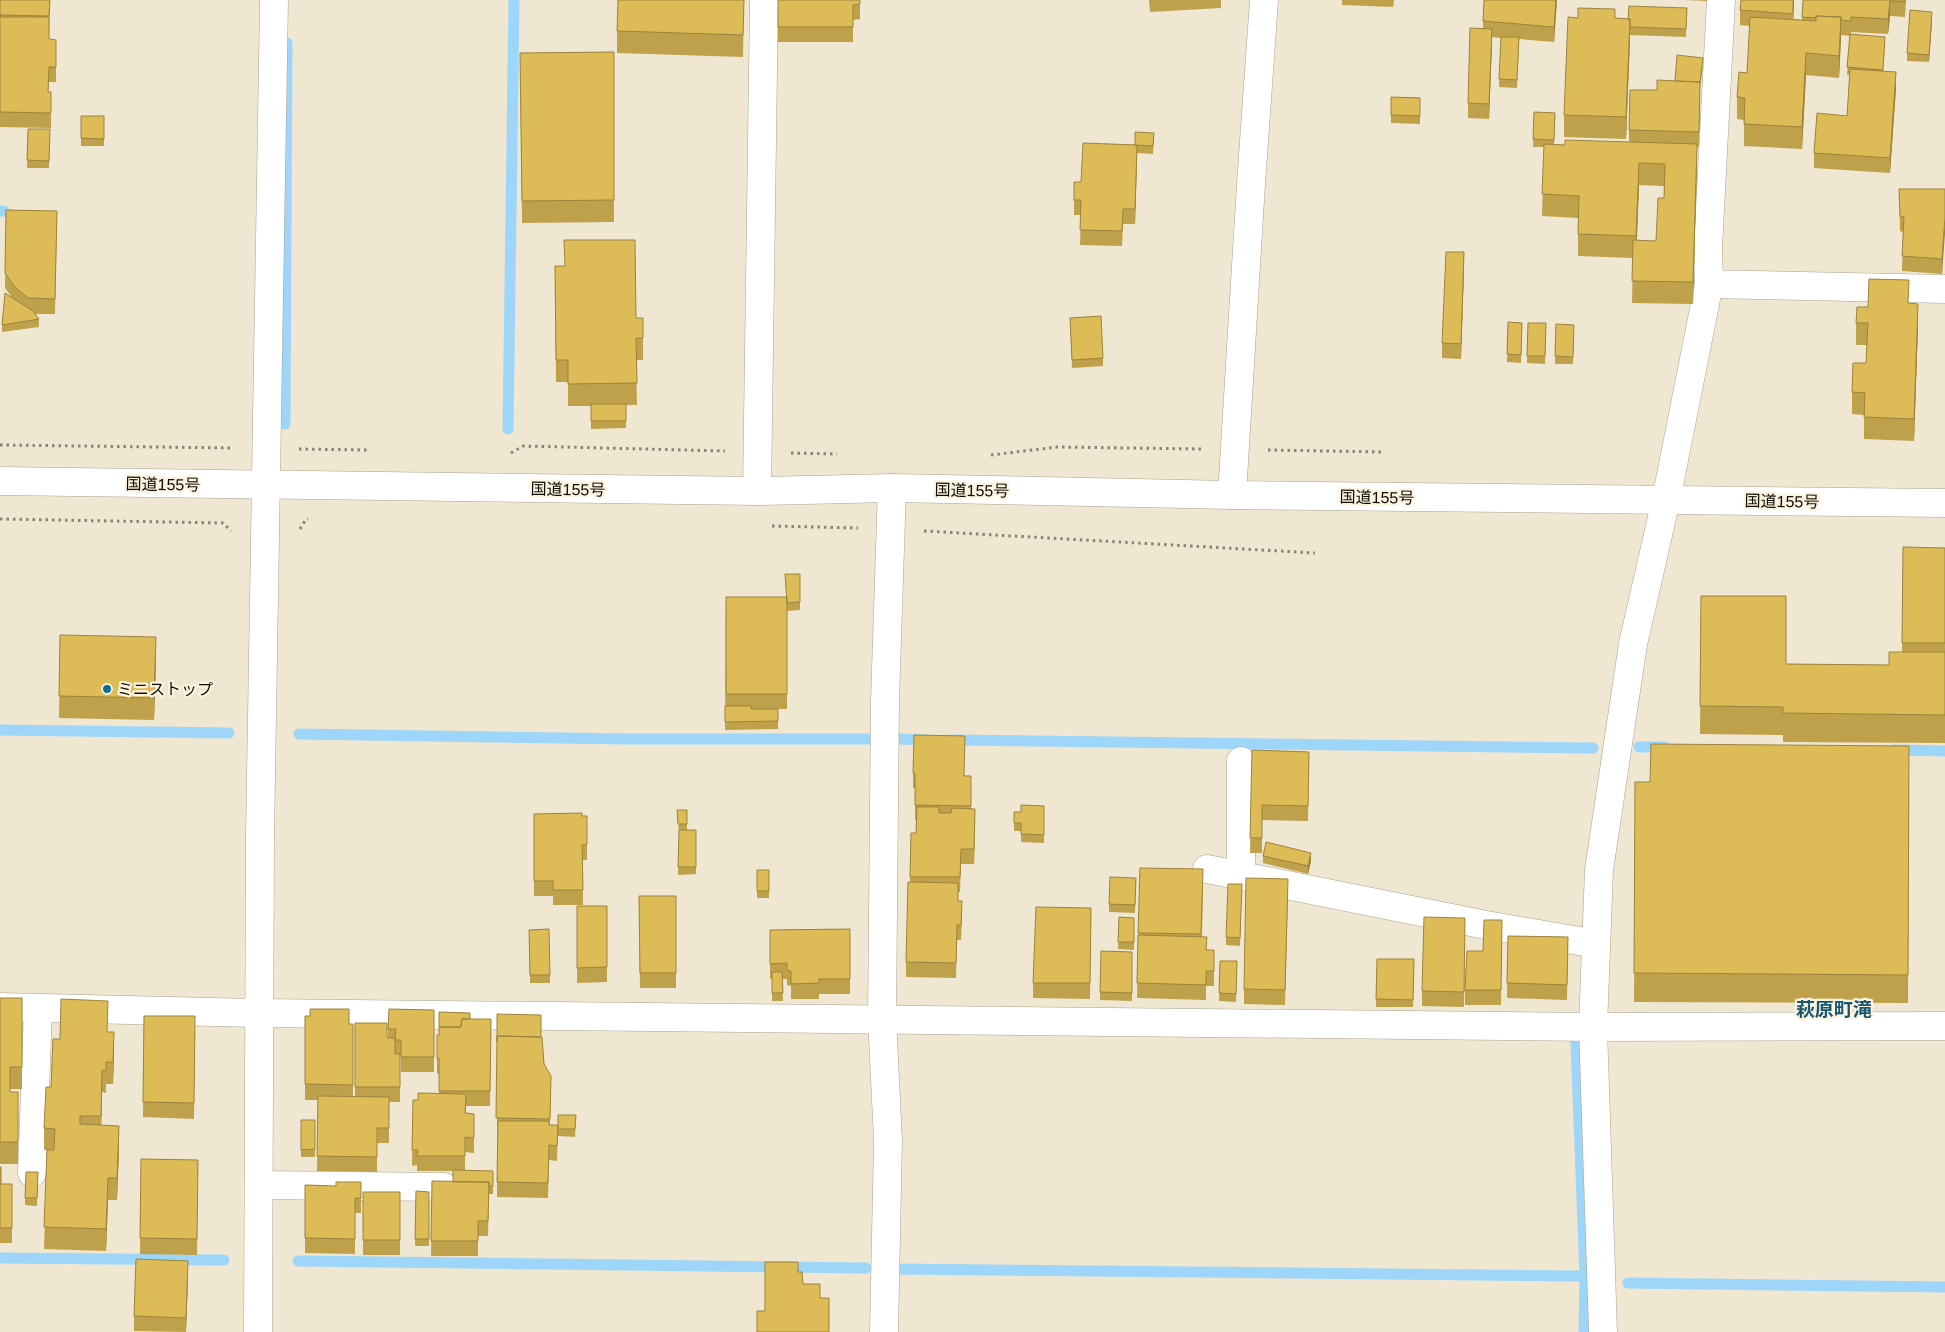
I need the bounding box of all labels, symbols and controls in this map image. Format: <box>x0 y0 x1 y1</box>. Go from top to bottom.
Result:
street label: 国道155号 <box>125 475 200 494</box>
street label: 国道155号 <box>530 480 605 499</box>
street label: 国道155号 <box>934 481 1009 500</box>
street label: 国道155号 <box>1339 488 1414 507</box>
street label: 国道155号 <box>1744 492 1819 511</box>
place label: ミニストップ <box>117 681 213 698</box>
marker: ミニストップ <box>101 683 113 695</box>
district label: 萩原町滝 <box>1796 999 1872 1020</box>

